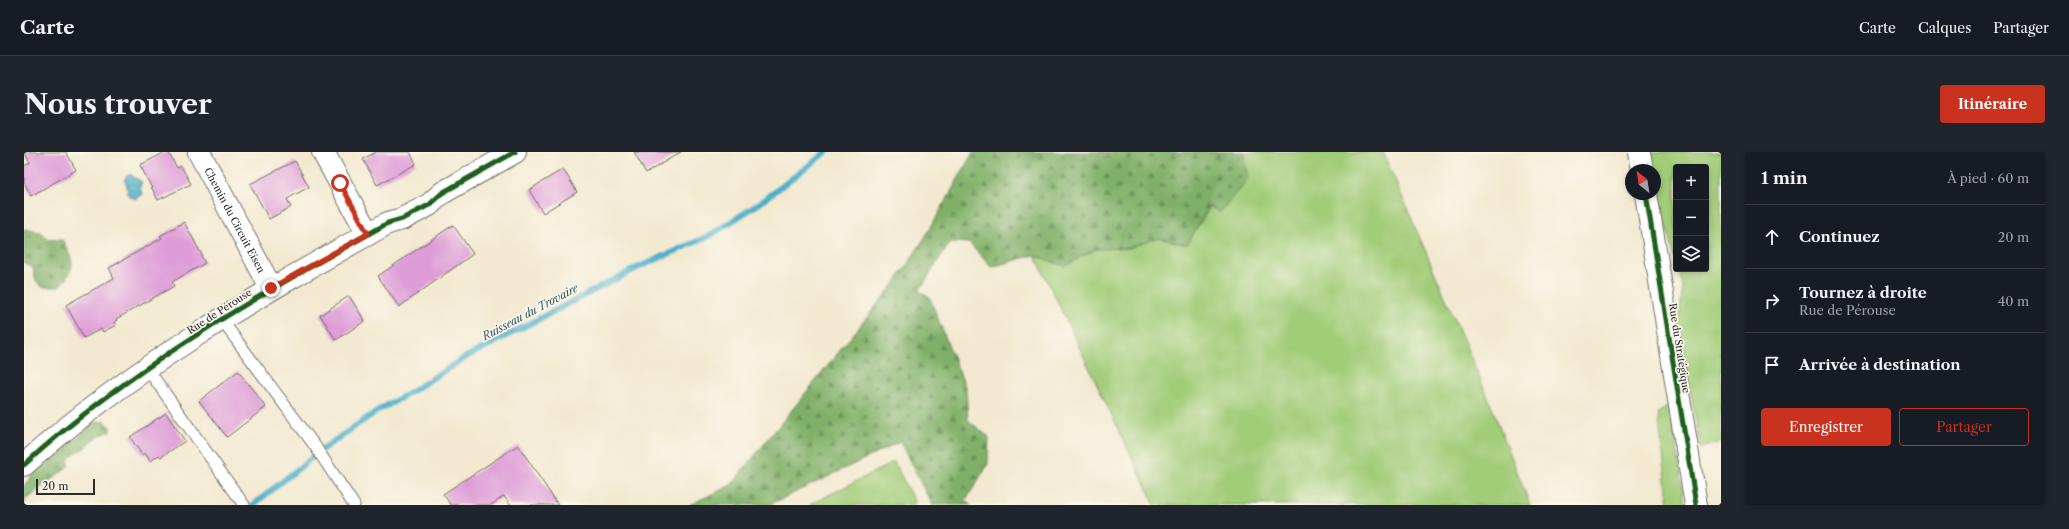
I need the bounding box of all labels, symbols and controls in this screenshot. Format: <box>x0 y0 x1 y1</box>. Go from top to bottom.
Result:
text: Carte <box>20 16 75 39</box>
text: Carte <box>1859 19 1896 37</box>
text: Calques <box>1918 19 1971 37</box>
text: Partager <box>1993 19 2049 37</box>
button: Itinéraire <box>1940 85 2045 123</box>
text: Nous trouver <box>24 87 212 121</box>
north arrow <box>1625 164 1661 200</box>
map controls <box>1673 164 1709 272</box>
button: + <box>1673 164 1709 200</box>
street label: Chemin du Circuit Eisen <box>201 165 268 276</box>
text: 1 min <box>1761 168 1808 188</box>
text: À pied · 60 m <box>1947 170 2029 186</box>
route start <box>331 174 349 192</box>
button: − <box>1673 200 1709 236</box>
icon: ahead <box>1761 226 1783 248</box>
text: Continuez <box>1799 227 1880 246</box>
text: 20 m <box>1998 229 2029 245</box>
button: layers <box>1673 236 1709 272</box>
route end <box>262 279 280 297</box>
water label: Ruisseau du Trovaire <box>479 280 581 344</box>
text: Tournez à droite <box>1799 283 1927 302</box>
street label: Rue de Pérouse <box>185 286 254 337</box>
icon: right <box>1761 290 1783 312</box>
text: 40 m <box>1998 293 2029 309</box>
street label: Rue du Stratégique <box>1666 302 1693 394</box>
text: Rue de Pérouse <box>1799 302 1896 318</box>
icon: arrive <box>1761 354 1783 376</box>
text: Arrivée à destination <box>1799 355 1961 374</box>
button: Enregistrer <box>1761 408 1891 446</box>
button: Partager <box>1899 408 2029 446</box>
scale bar <box>36 477 95 496</box>
text: 20 m <box>42 479 68 493</box>

